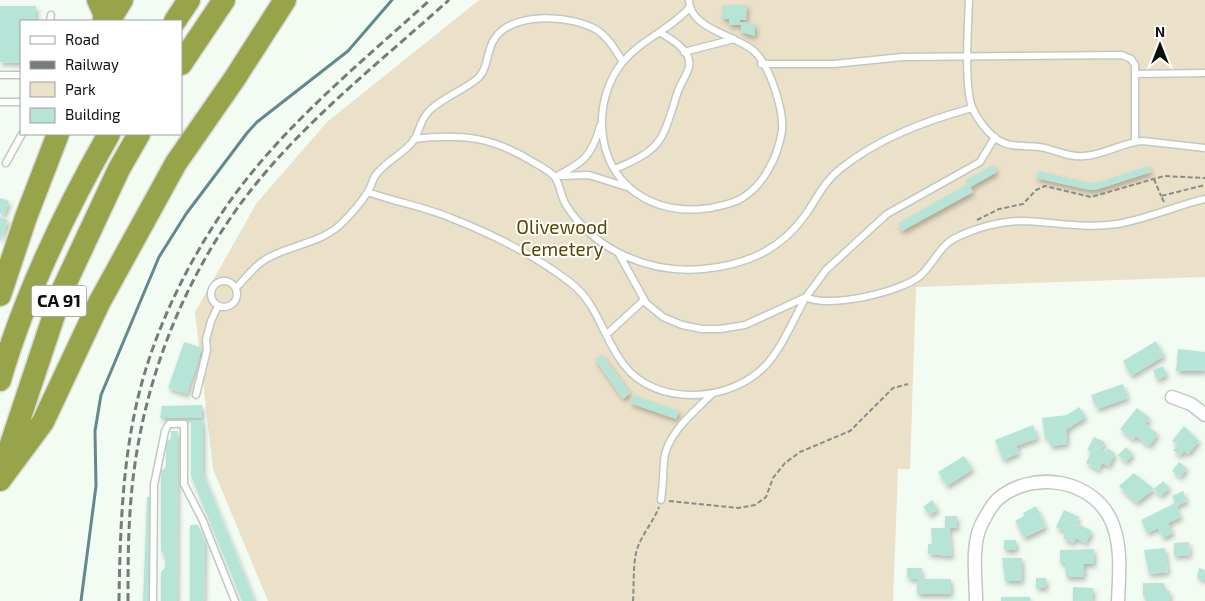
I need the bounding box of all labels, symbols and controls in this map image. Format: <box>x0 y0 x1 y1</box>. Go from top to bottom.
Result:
legend <box>20 20 182 135</box>
north arrow <box>1135 20 1185 70</box>
text: N <box>1155 23 1165 40</box>
text: Road <box>65 30 100 48</box>
text: Railway <box>65 55 119 73</box>
text: Park <box>65 80 96 98</box>
text: Building <box>65 105 121 123</box>
park label: Olivewood Cemetery <box>516 215 608 260</box>
road number: CA 91 <box>32 286 86 316</box>

